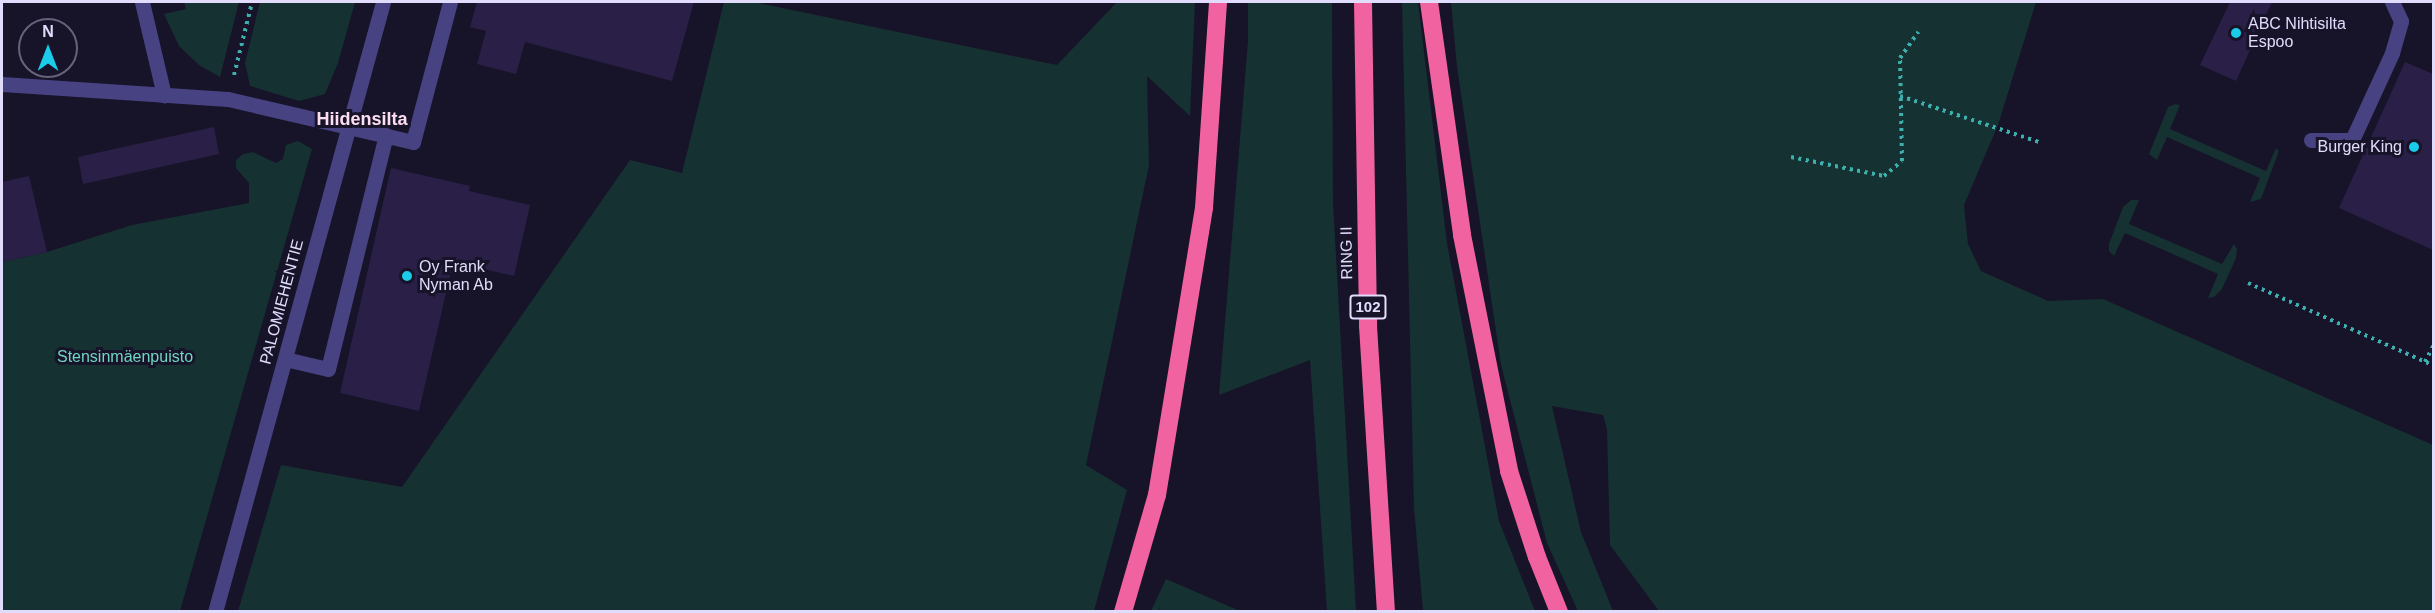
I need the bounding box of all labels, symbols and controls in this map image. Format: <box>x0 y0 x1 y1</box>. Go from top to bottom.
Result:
place label: ABC Nihtisilta Espoo <box>2248 14 2346 52</box>
north arrow <box>18 18 78 78</box>
text: N <box>42 23 54 40</box>
marker: ABC Nihtisilta Espoo <box>2229 26 2243 40</box>
district label: Hiidensilta <box>316 108 408 130</box>
place label: Burger King <box>2318 137 2402 157</box>
marker: Burger King <box>2407 140 2421 154</box>
street label: RING II <box>1337 226 1357 280</box>
street label: PALOMIEHENTIE <box>256 237 308 367</box>
place label: Oy Frank Nyman Ab <box>419 257 494 295</box>
marker: Oy Frank Nyman Ab <box>400 269 414 283</box>
road number: 102 <box>1348 295 1388 319</box>
park label: Stensinmäenpuisto <box>57 347 193 367</box>

